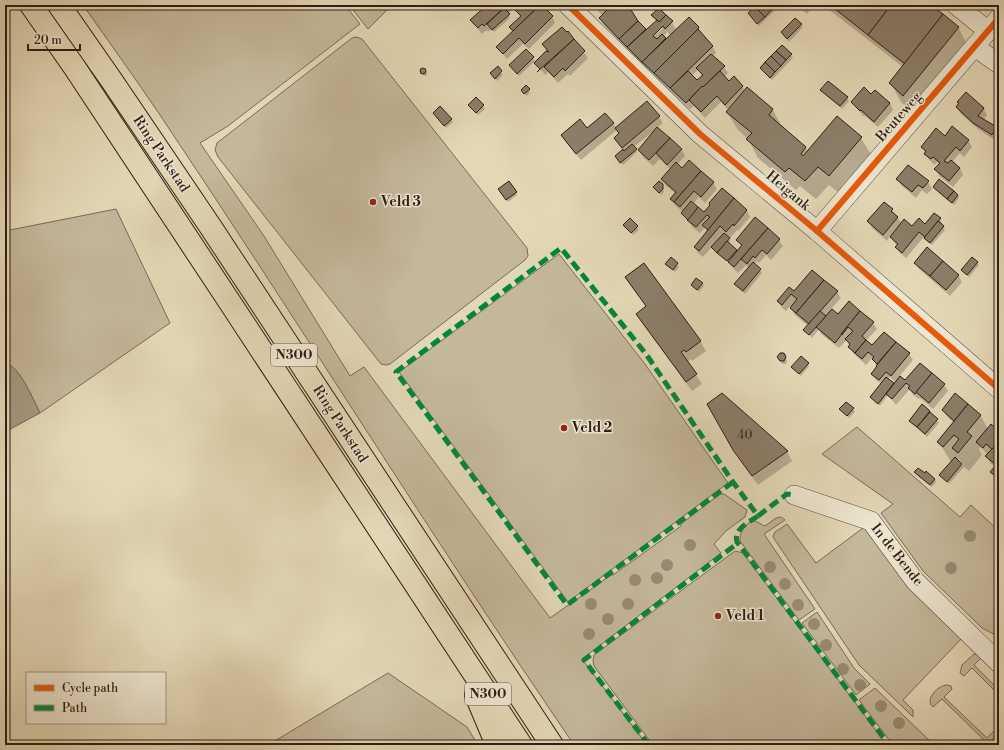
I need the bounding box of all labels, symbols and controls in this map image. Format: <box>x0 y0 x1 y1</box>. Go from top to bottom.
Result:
scale bar <box>28 26 80 52</box>
text: 20 m <box>34 33 62 48</box>
street label: Beuteweg <box>872 88 926 147</box>
street label: Ring Parkstad <box>129 112 193 196</box>
street label: Heigank <box>762 167 815 215</box>
place label: Veld 3 <box>380 193 421 211</box>
marker: Veld 3 <box>368 197 378 207</box>
road number: N300 <box>271 344 317 366</box>
street label: Ring Parkstad <box>308 382 372 466</box>
place label: Veld 2 <box>571 419 612 437</box>
marker: Veld 2 <box>559 423 569 433</box>
house number: 40 <box>737 428 753 443</box>
street label: In de Bende <box>867 520 927 590</box>
place label: Veld 1 <box>725 607 764 625</box>
marker: Veld 1 <box>713 611 723 621</box>
legend <box>26 672 166 724</box>
text: Cycle path <box>62 681 118 696</box>
road number: N300 <box>465 683 511 705</box>
text: Path <box>62 701 87 716</box>

